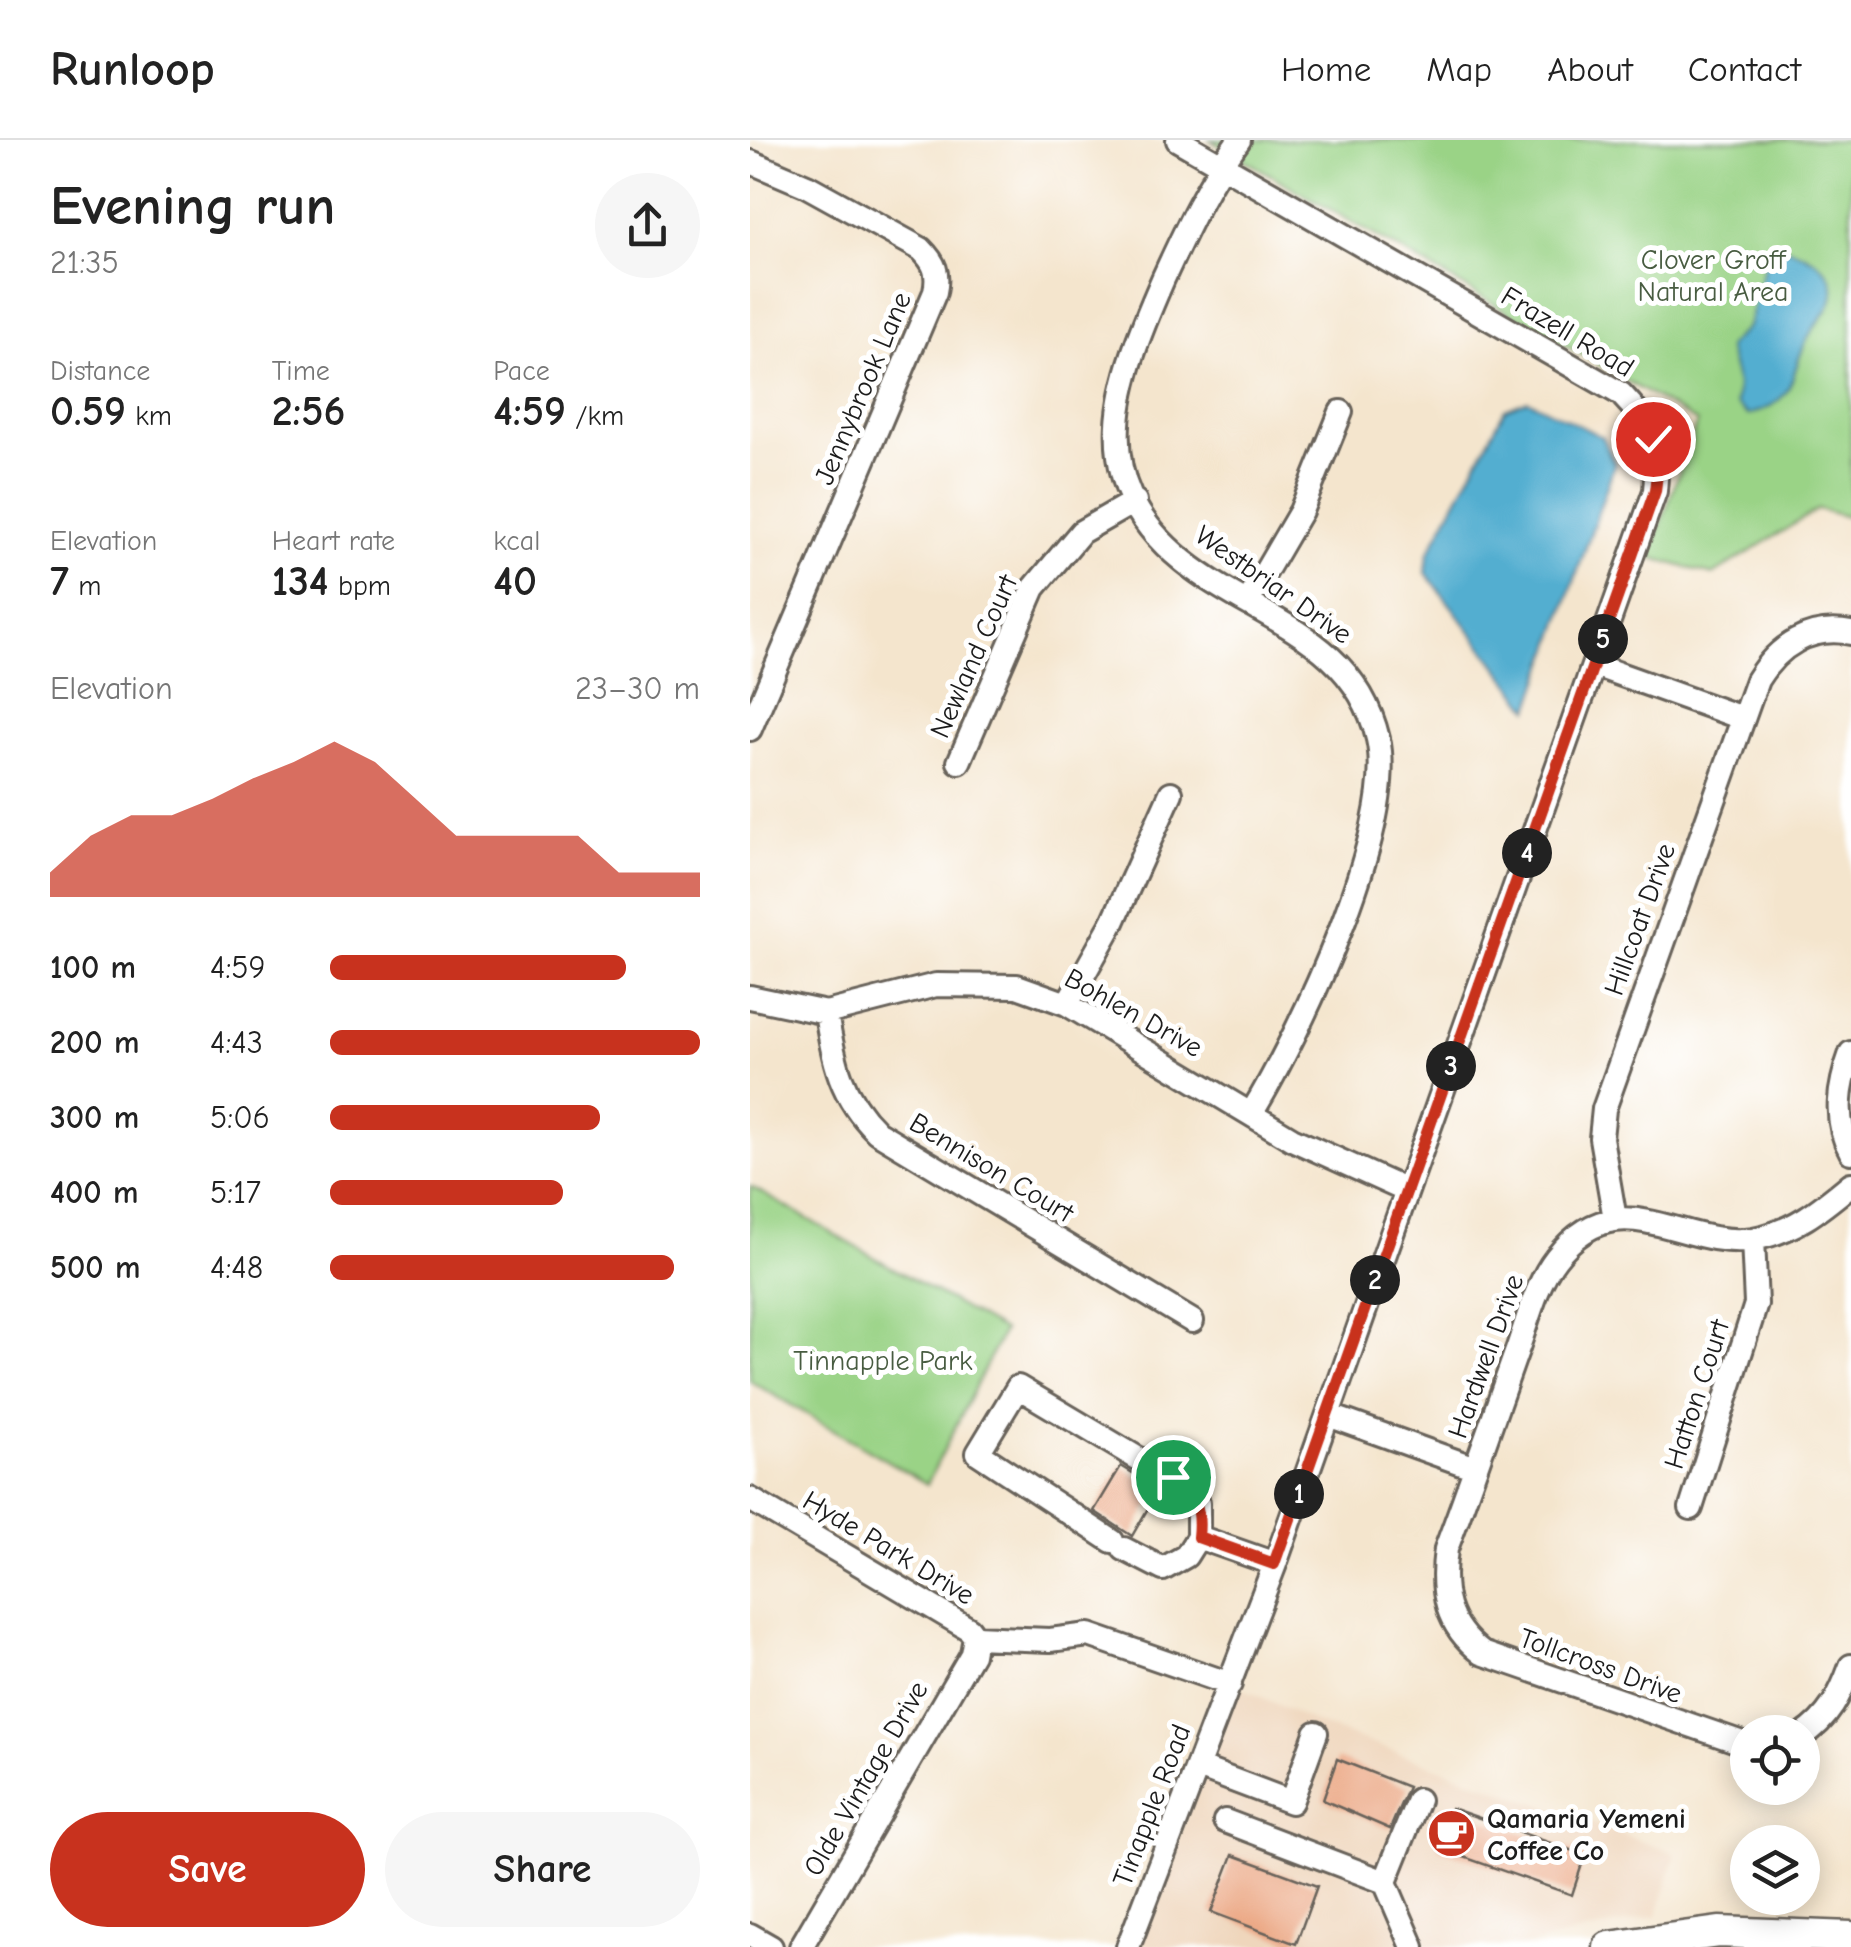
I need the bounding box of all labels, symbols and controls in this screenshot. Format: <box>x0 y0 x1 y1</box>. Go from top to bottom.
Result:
text: Runloop <box>50 42 215 97</box>
text: Home <box>1281 49 1371 90</box>
text: Map <box>1426 49 1492 90</box>
text: About <box>1547 49 1633 90</box>
text: Contact <box>1688 49 1801 90</box>
button: share <box>595 173 700 278</box>
text: Evening run <box>50 174 335 238</box>
text: 21:35 <box>50 244 119 281</box>
park label: Clover Groff Natural Area <box>1637 244 1789 308</box>
street label: Frazell Road <box>1495 280 1639 384</box>
street label: Jennybrook Lane <box>808 287 918 489</box>
text: Distance <box>50 355 150 387</box>
text: Time <box>272 355 330 387</box>
text: Pace <box>493 355 550 387</box>
text: 0.59 <box>50 387 126 436</box>
text: 2:56 <box>272 387 346 436</box>
text: 4:59 <box>493 387 566 436</box>
pin <box>1611 397 1696 482</box>
text: km <box>126 400 172 432</box>
text: /km <box>566 400 624 432</box>
icon: check <box>1626 412 1681 467</box>
street label: Westbriar Drive <box>1189 519 1358 651</box>
text: Elevation <box>50 525 157 557</box>
text: Heart rate <box>272 525 395 557</box>
text: kcal <box>493 525 540 557</box>
text: 7 <box>50 557 69 606</box>
text: 134 <box>272 557 329 606</box>
text: 40 <box>493 557 537 606</box>
street label: Newland Court <box>924 569 1025 743</box>
text: m <box>69 570 101 602</box>
text: bpm <box>329 570 391 602</box>
pin: 5 <box>1578 614 1628 664</box>
text: 5 <box>1596 623 1610 655</box>
text: Elevation <box>50 670 173 707</box>
text: 23–30 m <box>575 670 700 707</box>
pin: 4 <box>1502 828 1552 878</box>
text: 4 <box>1520 837 1534 869</box>
street label: Hillcoat Drive <box>1598 839 1682 1000</box>
text: 100 m <box>50 949 136 986</box>
text: 4:59 <box>210 949 266 986</box>
street label: Bohlen Drive <box>1059 962 1208 1064</box>
text: 200 m <box>50 1024 139 1061</box>
text: 4:43 <box>210 1024 263 1061</box>
pin: 3 <box>1426 1041 1476 1091</box>
text: 3 <box>1444 1050 1458 1082</box>
text: 300 m <box>50 1099 139 1136</box>
text: 5:06 <box>210 1099 270 1136</box>
street label: Bennison Court <box>904 1106 1080 1230</box>
text: 400 m <box>50 1174 138 1211</box>
text: 5:17 <box>210 1174 261 1211</box>
text: 500 m <box>50 1249 140 1286</box>
text: 4:48 <box>210 1249 263 1286</box>
pin: 2 <box>1350 1255 1400 1305</box>
text: 2 <box>1368 1264 1382 1296</box>
street label: Hardwell Drive <box>1441 1270 1530 1443</box>
street label: Hatton Court <box>1658 1315 1736 1473</box>
park label: Tinnapple Park <box>793 1345 973 1377</box>
pin <box>1131 1435 1216 1520</box>
icon: arrive <box>1146 1450 1201 1505</box>
pin: 1 <box>1274 1469 1324 1519</box>
text: 1 <box>1293 1478 1305 1510</box>
street label: Hyde Park Drive <box>797 1484 980 1611</box>
street label: Tollcross Drive <box>1515 1622 1686 1710</box>
street label: Olde Vintage Drive <box>797 1676 935 1881</box>
map controls <box>1730 1715 1820 1915</box>
button: locate <box>1730 1715 1820 1805</box>
street label: Tinapple Road <box>1106 1720 1197 1891</box>
place label: Qamaria Yemeni Coffee Co <box>1487 1803 1686 1867</box>
cafe icon: Qamaria Yemeni Coffee Co <box>1426 1808 1478 1860</box>
button: Save <box>50 1812 365 1927</box>
button: Share <box>385 1812 700 1927</box>
button: layers <box>1730 1825 1820 1915</box>

